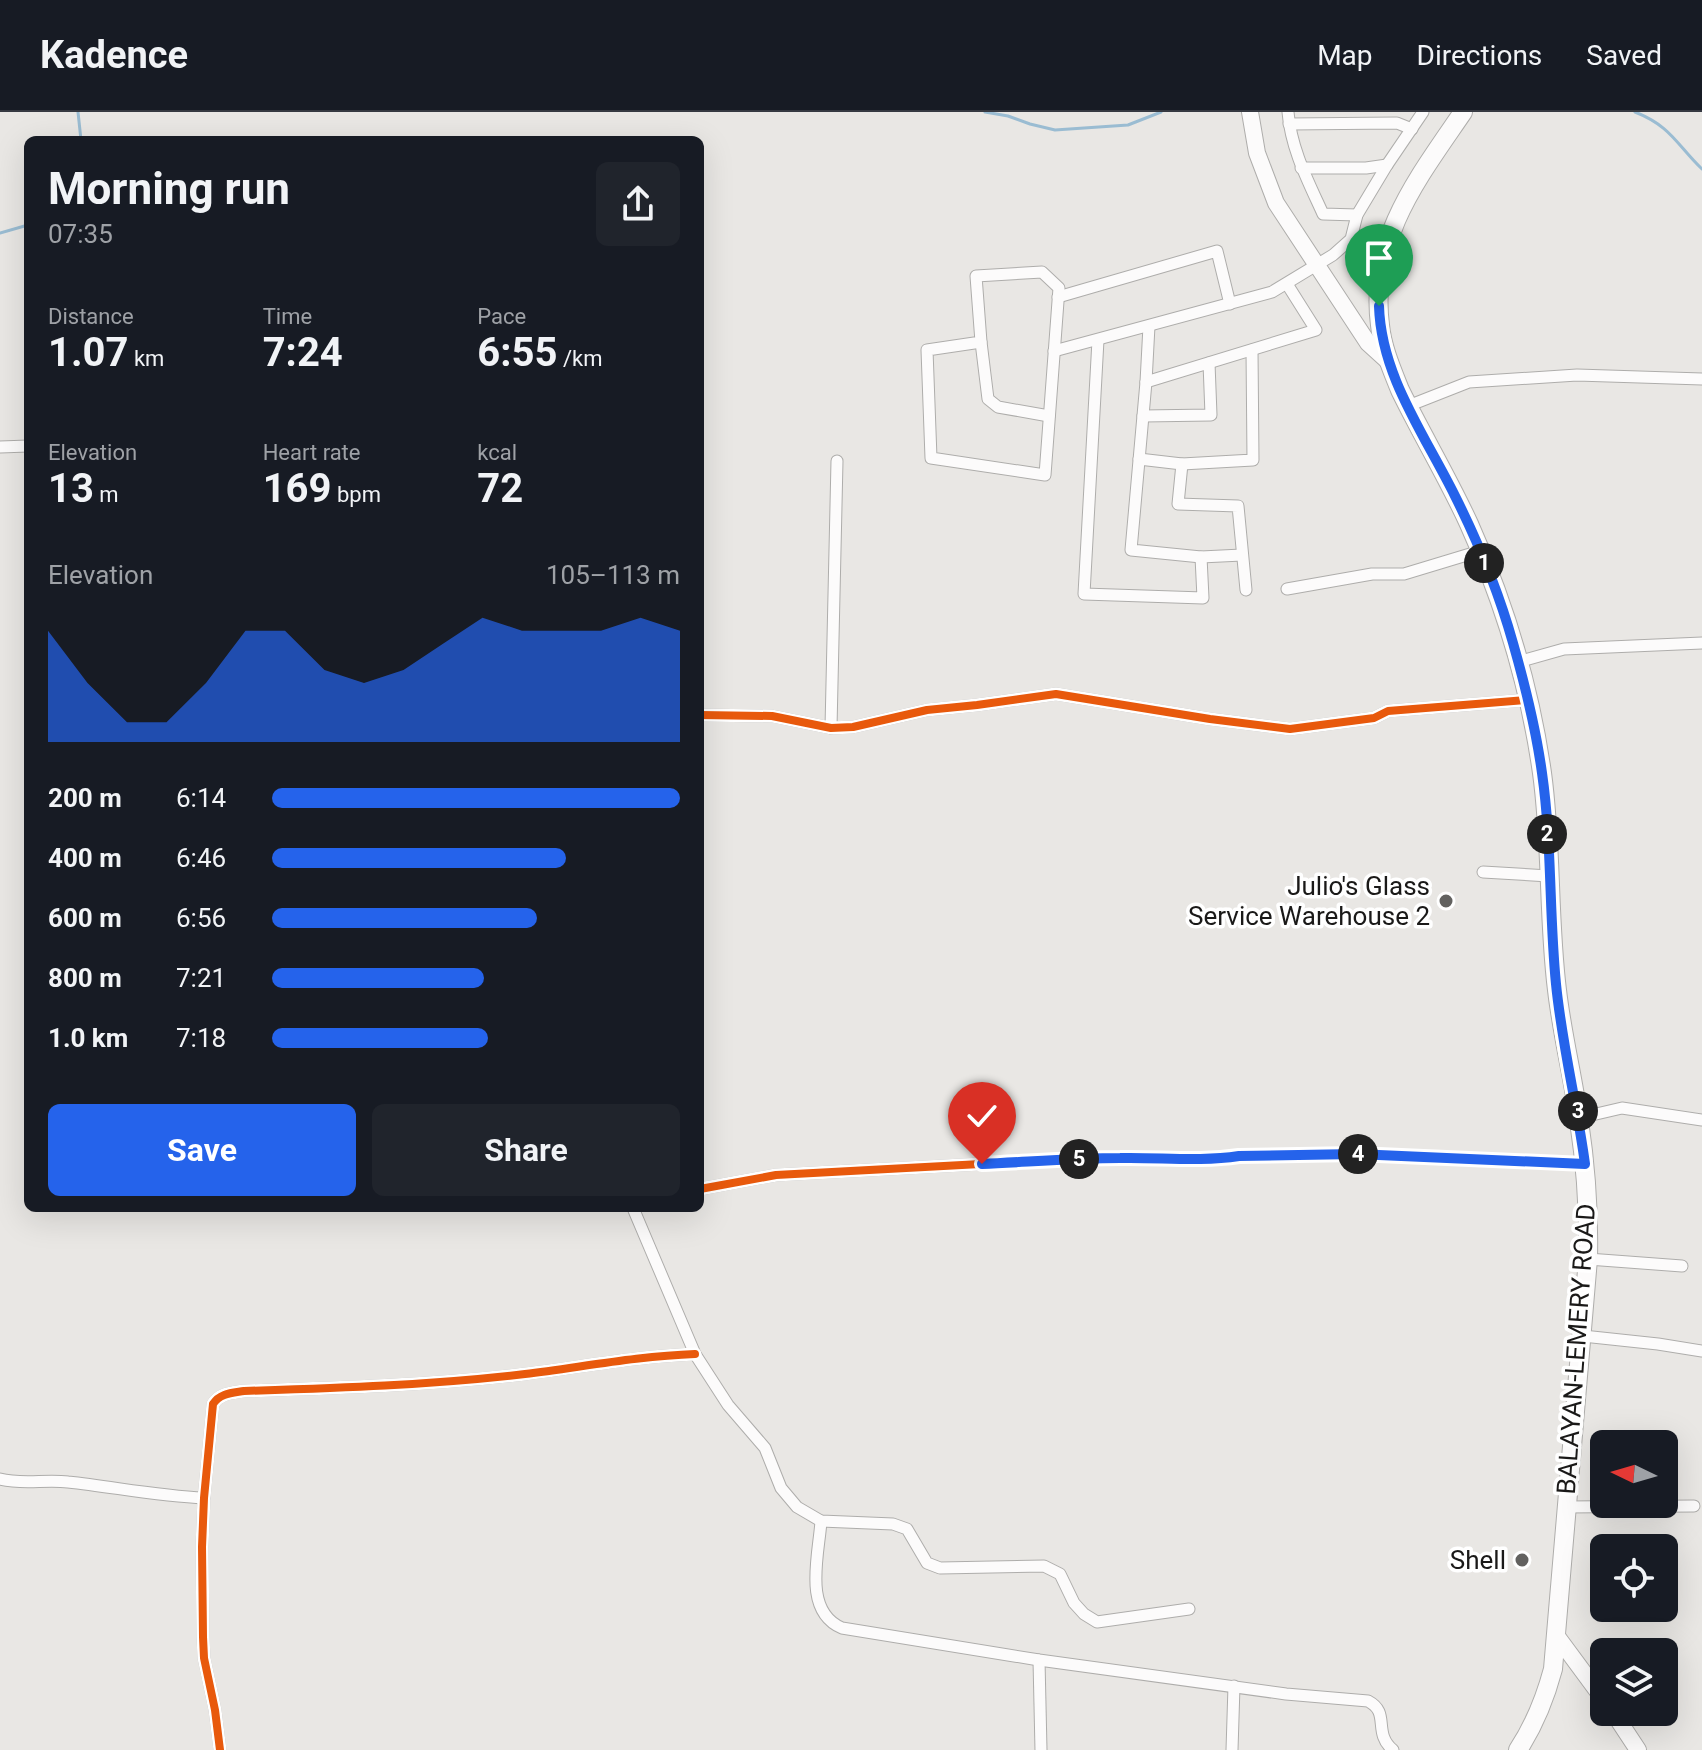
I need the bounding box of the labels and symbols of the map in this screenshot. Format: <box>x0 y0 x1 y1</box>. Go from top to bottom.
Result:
pin <box>1345 224 1413 306</box>
pin: 1 <box>1464 543 1504 583</box>
pin: 2 <box>1527 814 1567 854</box>
place label: Julio's Glass Service Warehouse 2 <box>1188 871 1430 931</box>
marker: Julio's Glass Service Warehouse 2 <box>1437 892 1455 910</box>
pin <box>948 1082 1016 1164</box>
pin: 3 <box>1558 1091 1598 1131</box>
pin: 4 <box>1338 1134 1378 1174</box>
pin: 5 <box>1059 1139 1099 1179</box>
street label: BALAYAN-LEMERY ROAD <box>1551 1202 1601 1496</box>
north arrow <box>1590 1430 1678 1518</box>
place label: Shell <box>1450 1545 1506 1575</box>
marker: Shell <box>1513 1551 1531 1569</box>

